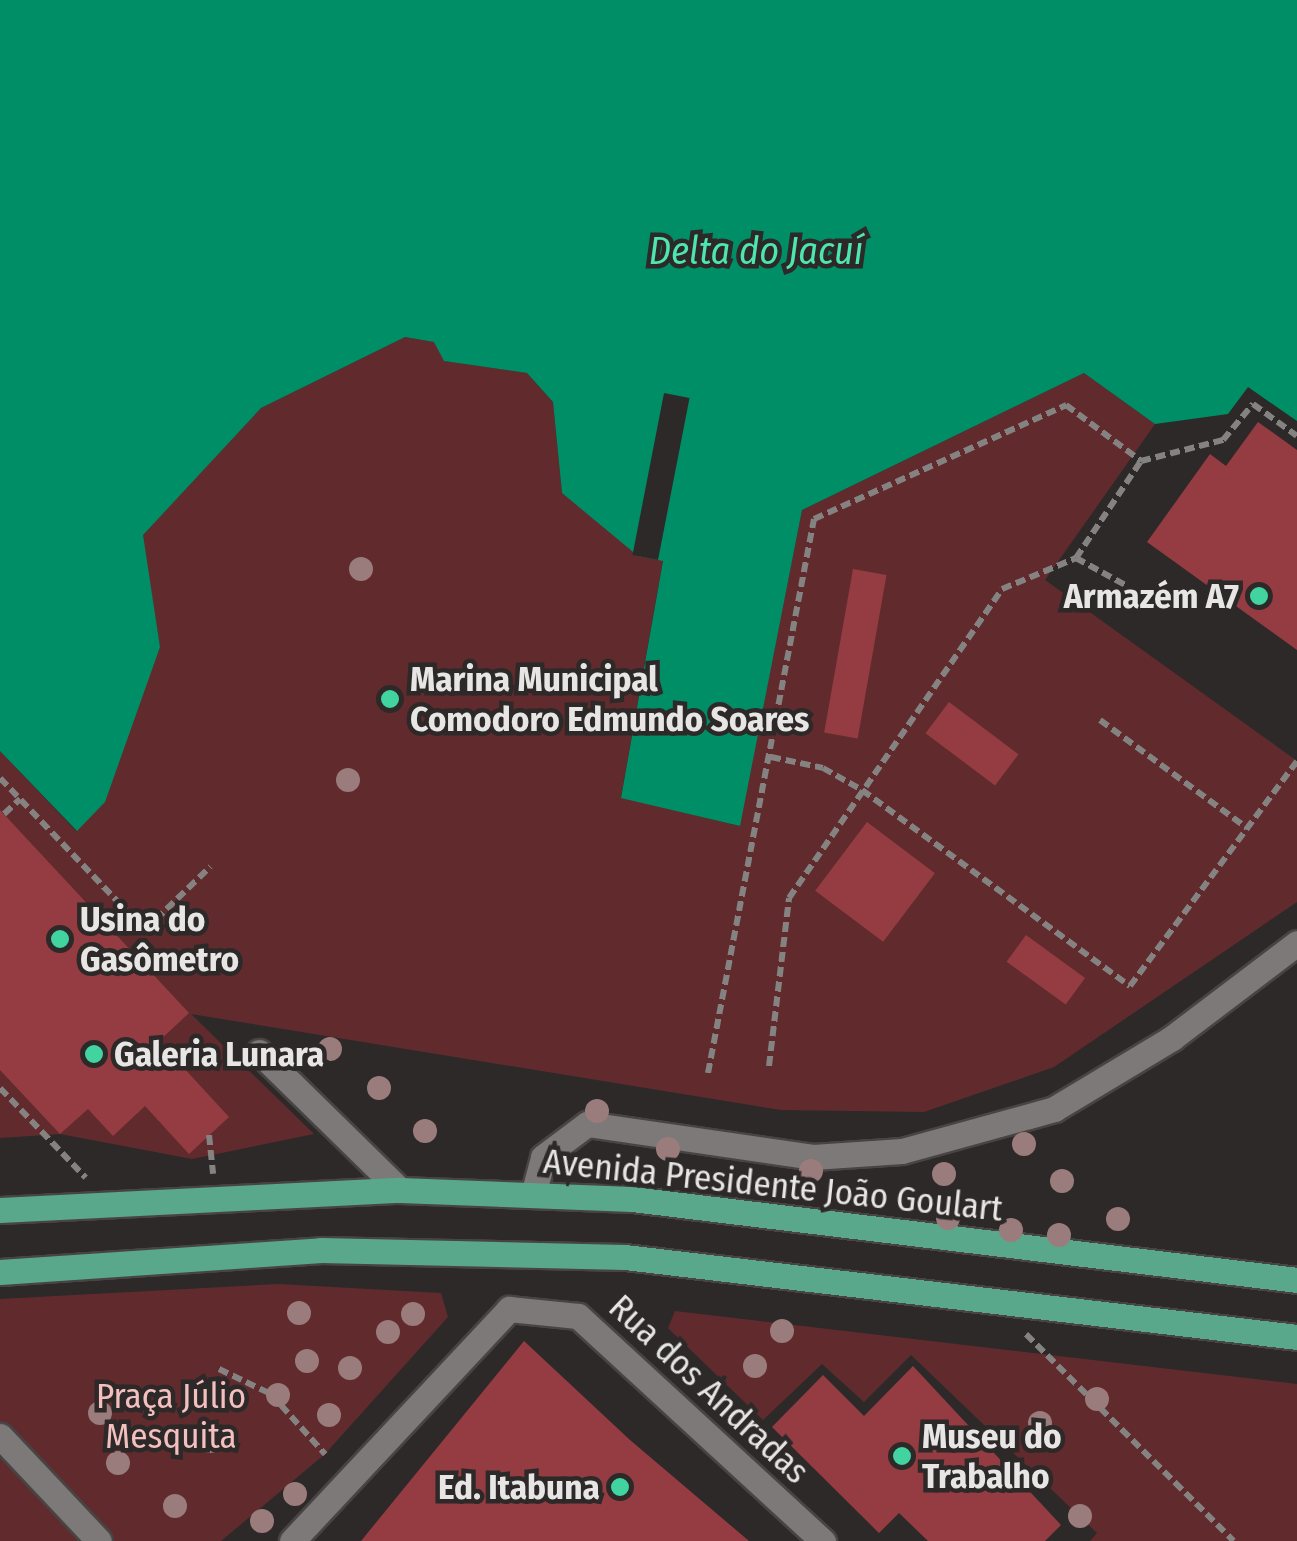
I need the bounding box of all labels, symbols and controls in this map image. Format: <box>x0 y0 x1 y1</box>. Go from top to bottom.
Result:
water label: Delta do Jacuí <box>649 229 863 275</box>
place label: Armazém A7 <box>1064 575 1239 617</box>
marker: Armazém A7 <box>1248 585 1270 607</box>
place label: Marina Municipal Comodoro Edmundo Soares <box>410 658 809 740</box>
marker: Marina Municipal Comodoro Edmundo Soares <box>379 688 401 710</box>
place label: Usina do Gasômetro <box>80 898 239 980</box>
marker: Usina do Gasômetro <box>49 928 71 950</box>
place label: Galeria Lunara <box>114 1033 324 1075</box>
marker: Galeria Lunara <box>83 1043 105 1065</box>
street label: Avenida Presidente João Goulart <box>541 1140 1005 1230</box>
street label: Rua dos Andradas <box>600 1286 818 1492</box>
park label: Praça Júlio Mesquita <box>96 1375 246 1457</box>
place label: Museu do Trabalho <box>922 1415 1062 1497</box>
marker: Museu do Trabalho <box>891 1445 913 1467</box>
place label: Ed. Itabuna <box>438 1466 600 1508</box>
marker: Ed. Itabuna <box>609 1476 631 1498</box>

